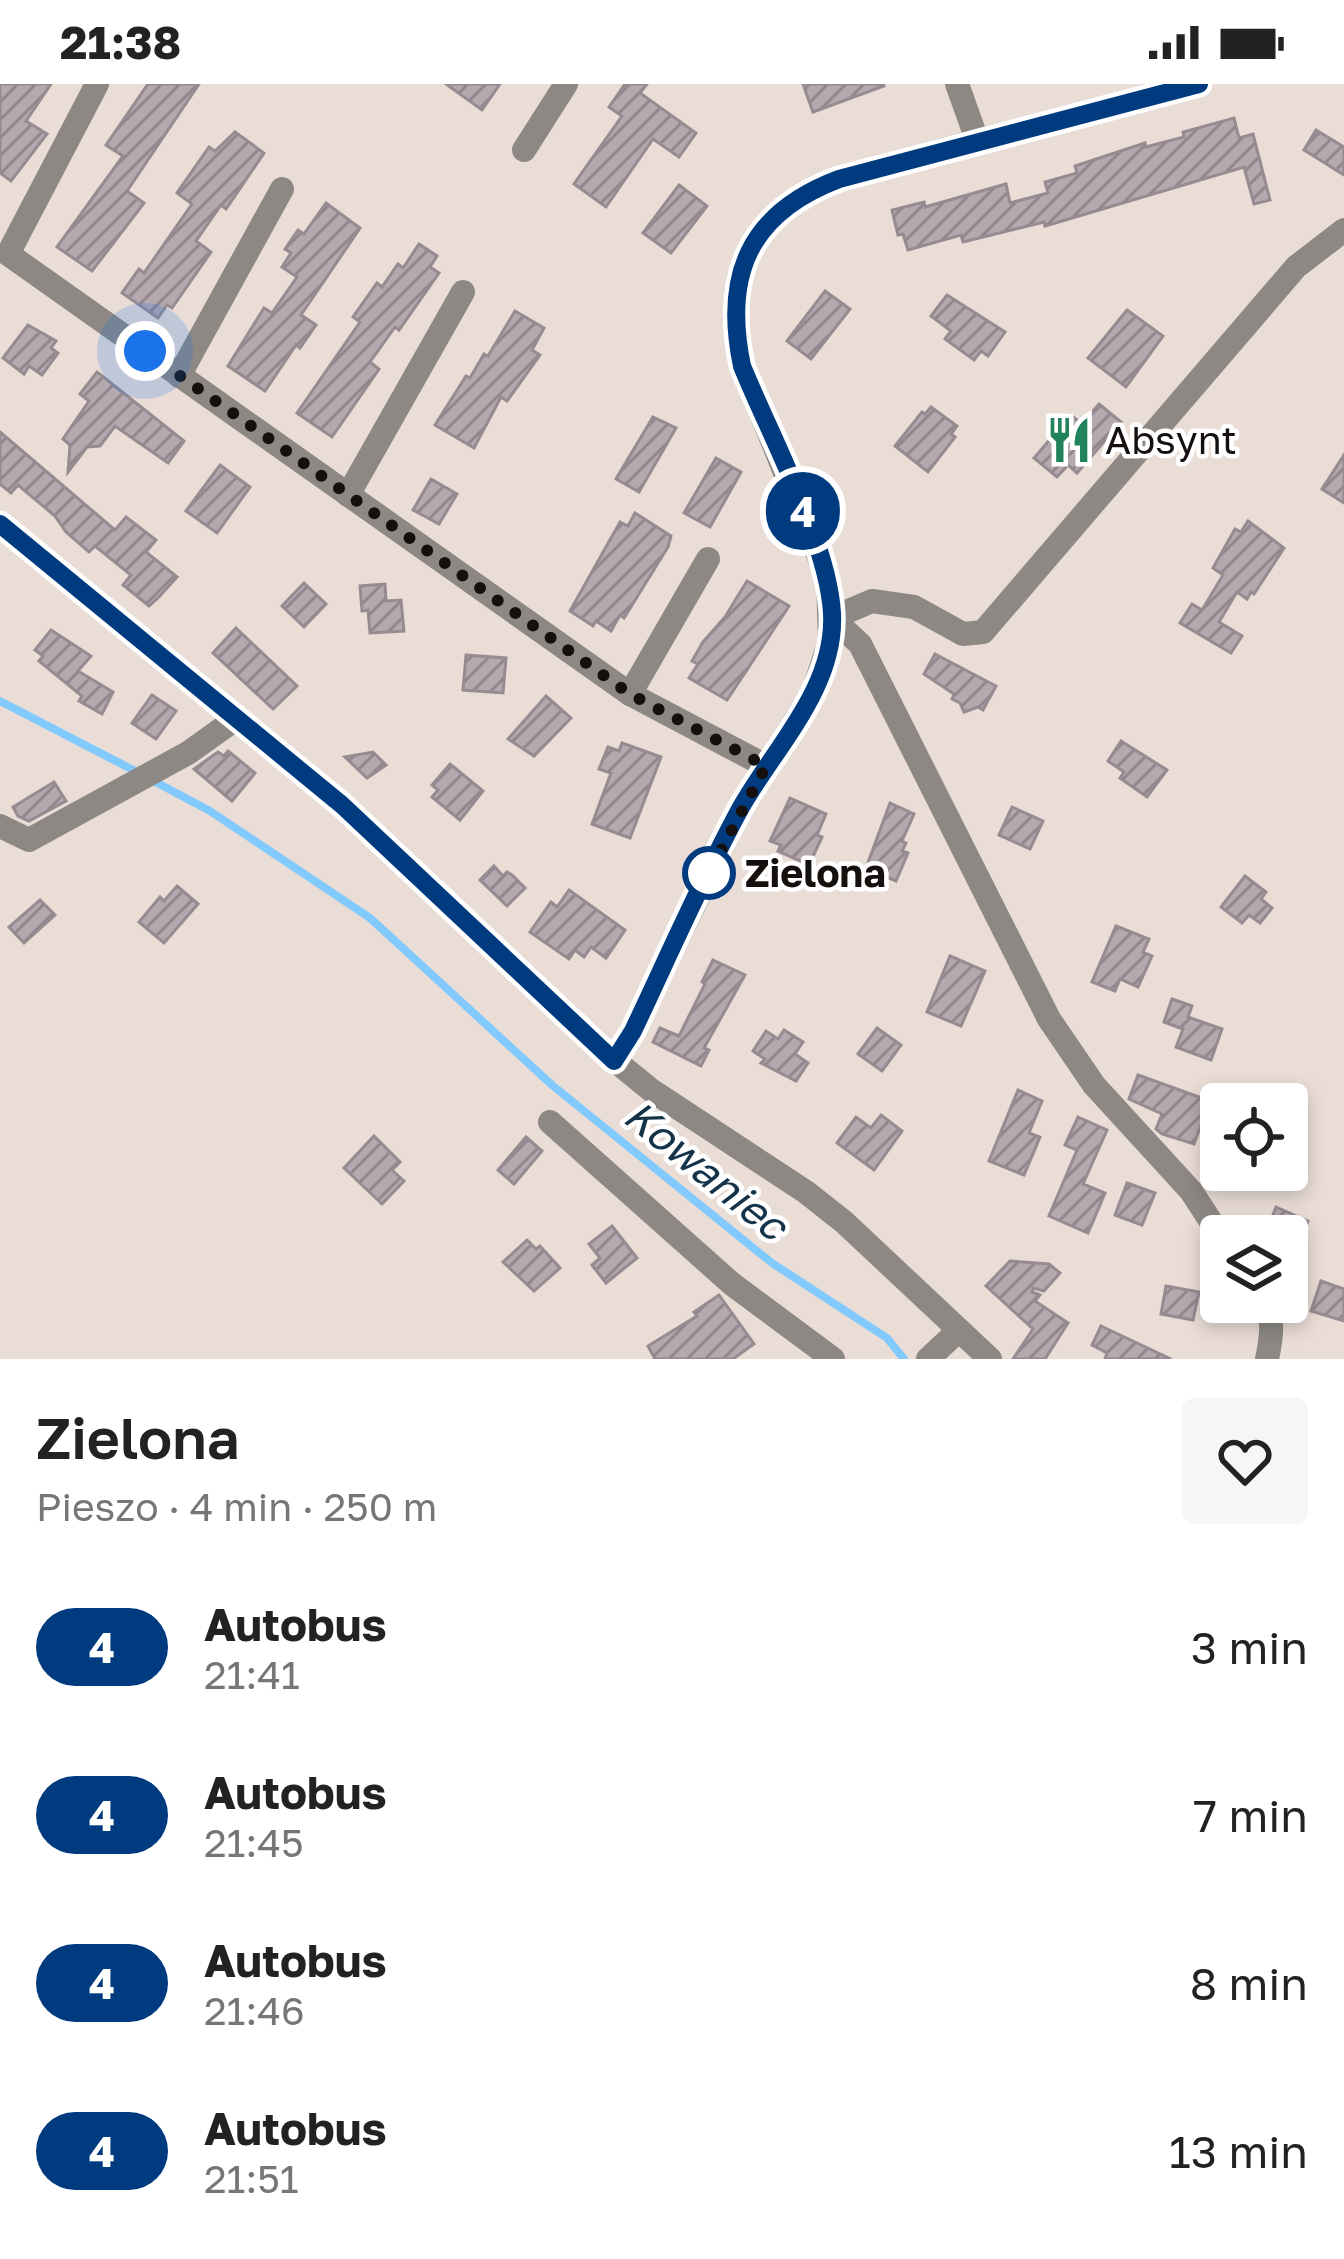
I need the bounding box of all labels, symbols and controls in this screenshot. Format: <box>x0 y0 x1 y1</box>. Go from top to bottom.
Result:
text: 21:38 <box>60 15 181 69</box>
your location <box>115 321 175 381</box>
restaurant icon: Absynt <box>1044 415 1094 465</box>
place label: Absynt <box>1105 416 1237 463</box>
line badge: 4 <box>764 472 842 550</box>
text: 4 <box>790 486 816 536</box>
marker: Zielona <box>684 848 734 898</box>
place label: Zielona <box>745 849 886 896</box>
map controls <box>1200 1083 1308 1323</box>
button: locate <box>1200 1083 1308 1191</box>
water label: Kowaniec <box>615 1089 800 1252</box>
button: layers <box>1200 1215 1308 1323</box>
button: heart <box>1182 1398 1308 1524</box>
text: Zielona <box>36 1403 240 1472</box>
text: Pieszo · 4 min · 250 m <box>36 1483 437 1530</box>
text: Autobus <box>204 1597 387 1651</box>
text: 3 min <box>1191 1620 1308 1674</box>
text: 4 <box>89 1622 115 1672</box>
text: 21:41 <box>204 1651 300 1698</box>
text: Autobus <box>204 1765 387 1819</box>
text: 7 min <box>1193 1788 1308 1842</box>
text: 4 <box>89 1790 115 1840</box>
text: 21:45 <box>204 1819 304 1866</box>
text: Autobus <box>204 1933 387 1987</box>
text: 8 min <box>1190 1956 1308 2010</box>
text: 4 <box>89 1958 115 2008</box>
text: 21:46 <box>204 1987 305 2034</box>
text: Autobus <box>204 2101 387 2155</box>
text: 13 min <box>1169 2124 1308 2178</box>
text: 4 <box>89 2126 115 2176</box>
text: 21:51 <box>204 2155 299 2202</box>

